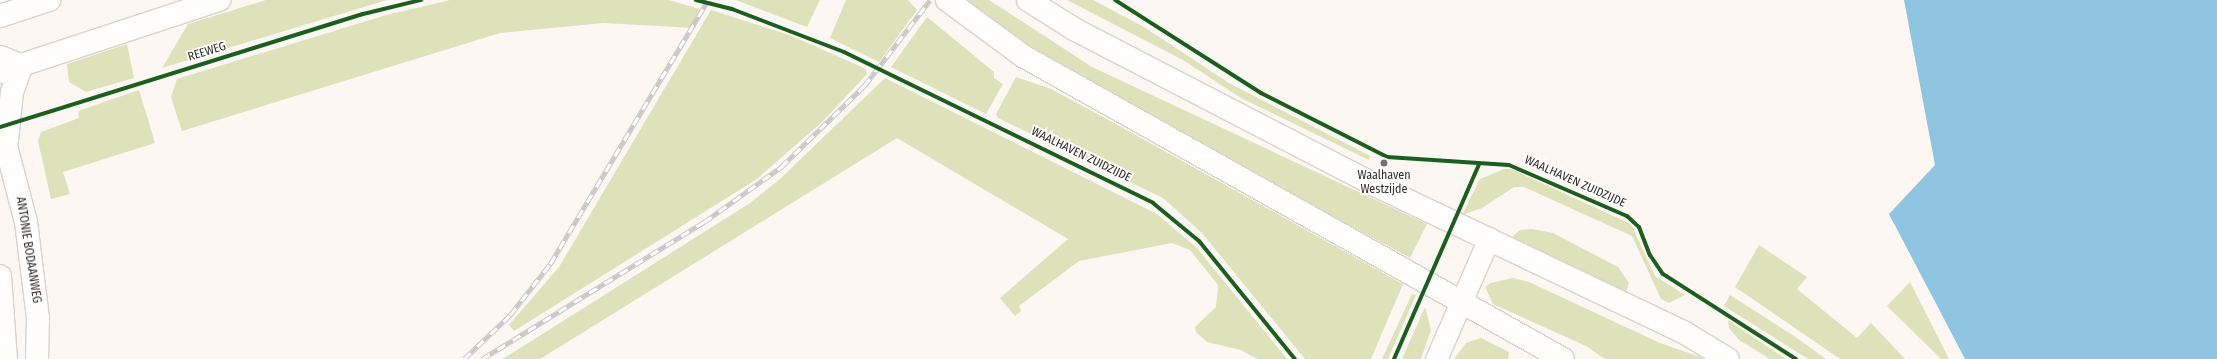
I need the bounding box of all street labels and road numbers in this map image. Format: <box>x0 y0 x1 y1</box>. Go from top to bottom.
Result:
street label: REEWEG <box>186 39 228 65</box>
street label: WAALHAVEN ZUIDZIJDE <box>1029 125 1133 185</box>
street label: WAALHAVEN ZUIDZIJDE <box>1522 153 1628 211</box>
street label: ANTONIE BODAANWEG <box>12 196 44 304</box>

